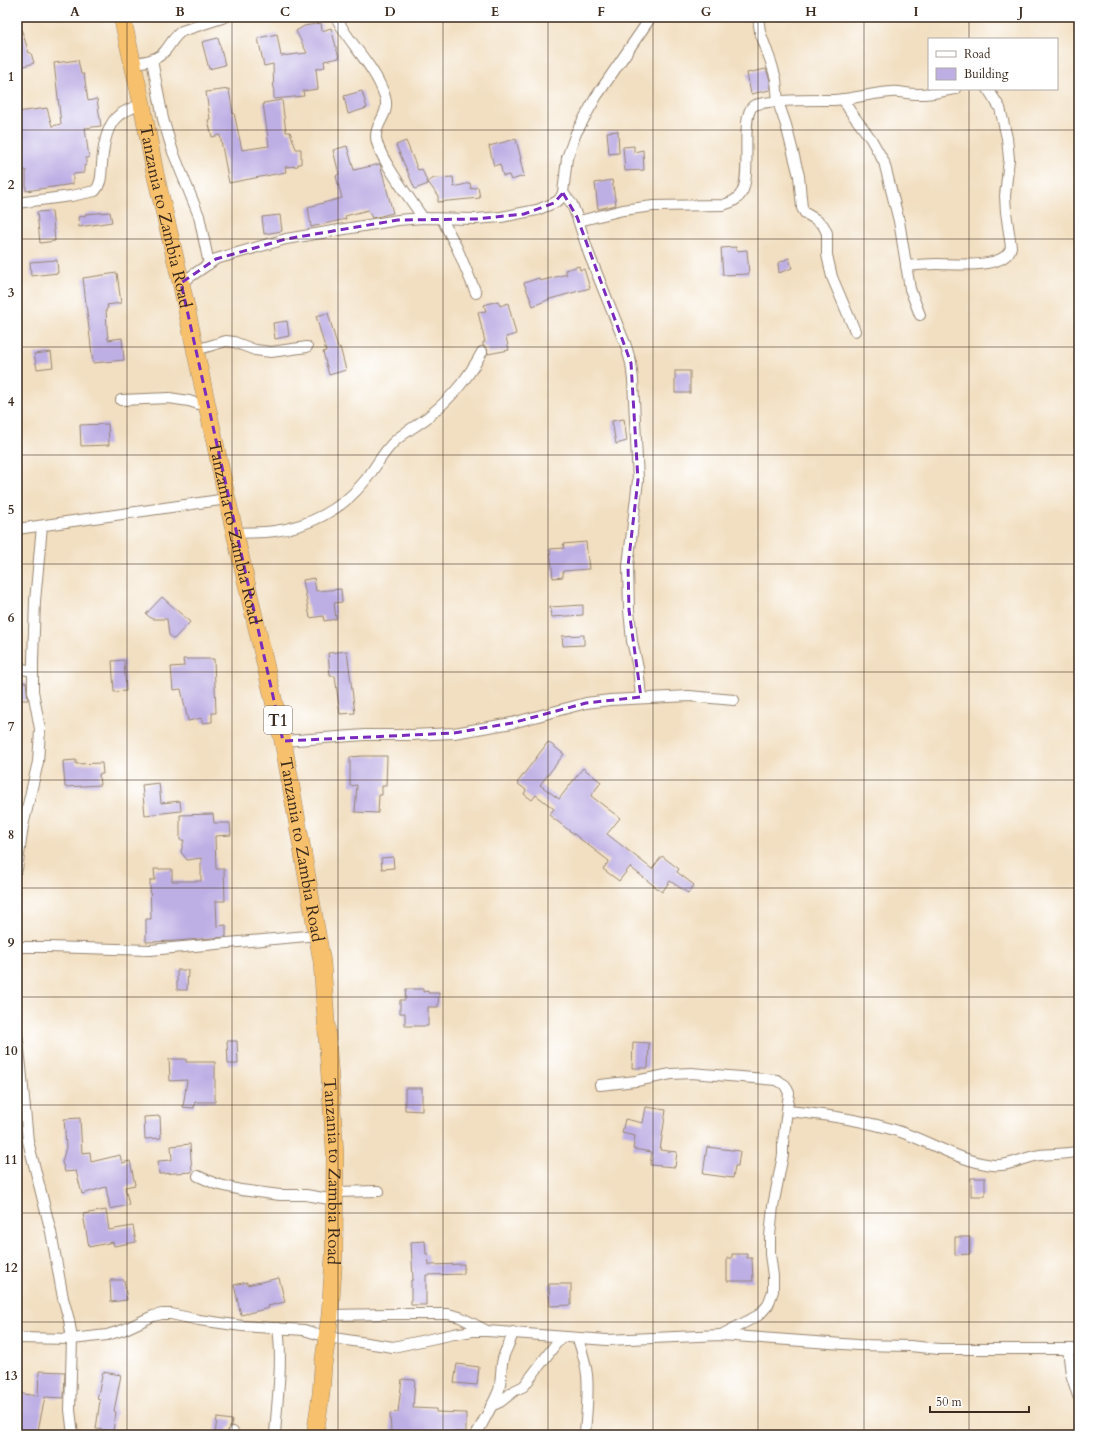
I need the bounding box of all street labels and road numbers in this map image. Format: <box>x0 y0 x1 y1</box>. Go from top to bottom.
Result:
street label: Tanzania to Zambia Road <box>134 123 197 310</box>
street label: Tanzania to Zambia Road <box>203 439 267 627</box>
road number: T1 <box>264 706 292 734</box>
street label: Tanzania to Zambia Road <box>274 756 329 944</box>
street label: Tanzania to Zambia Road <box>318 1077 346 1266</box>

